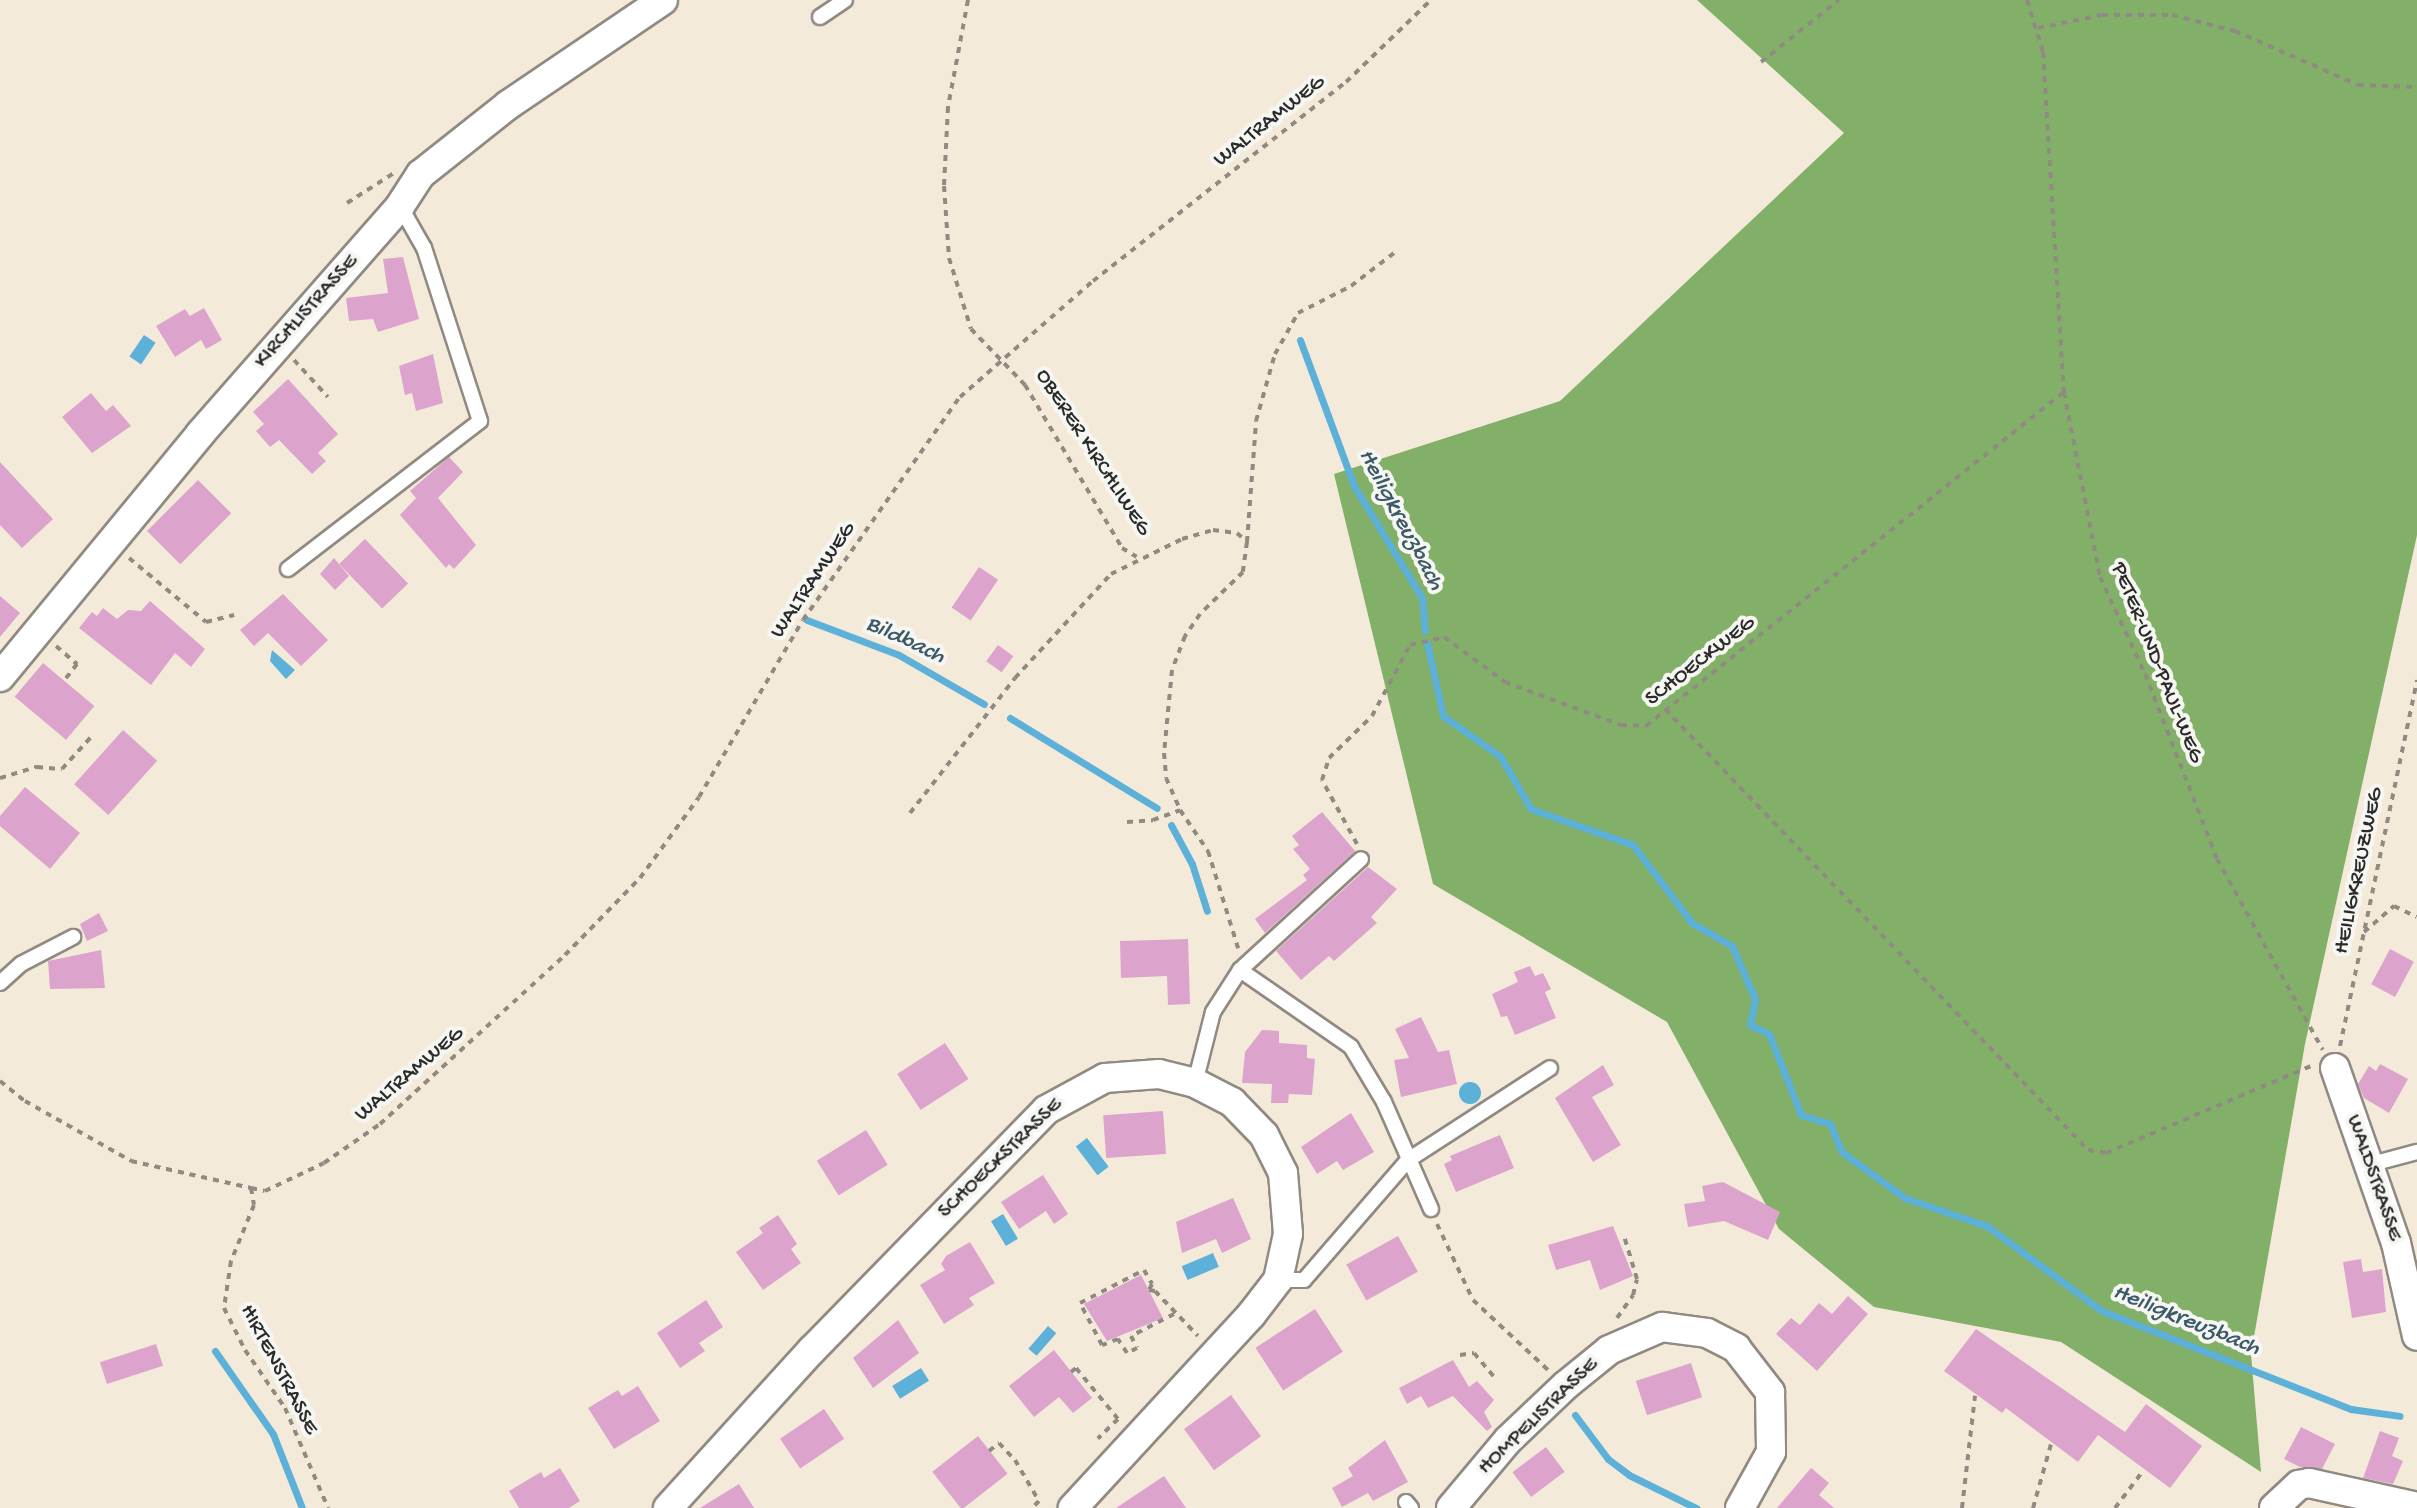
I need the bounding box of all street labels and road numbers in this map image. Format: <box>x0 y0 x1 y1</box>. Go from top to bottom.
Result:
street label: WALTRAMWEG <box>1209 70 1331 174</box>
street label: KIRCHLISTRASSE <box>249 250 365 374</box>
street label: OBERER KIRCHLIWEG <box>1028 365 1156 541</box>
street label: WALTRAMWEG <box>766 518 862 644</box>
street label: PETER-UND-PAUL-WEG <box>2104 559 2208 767</box>
street label: SCHOECKWEG <box>1641 611 1761 713</box>
street label: HEILIGKREUZWEG <box>2329 785 2391 957</box>
street label: WALTRAMWEG <box>350 1022 470 1128</box>
street label: SCHOECKSTRASSE <box>933 1093 1069 1225</box>
street label: WALDSTRASSE <box>2339 1112 2407 1244</box>
street label: HIRTENSTRASSE <box>233 1301 323 1439</box>
street label: HOMPELISTRASSE <box>1473 1353 1605 1481</box>

